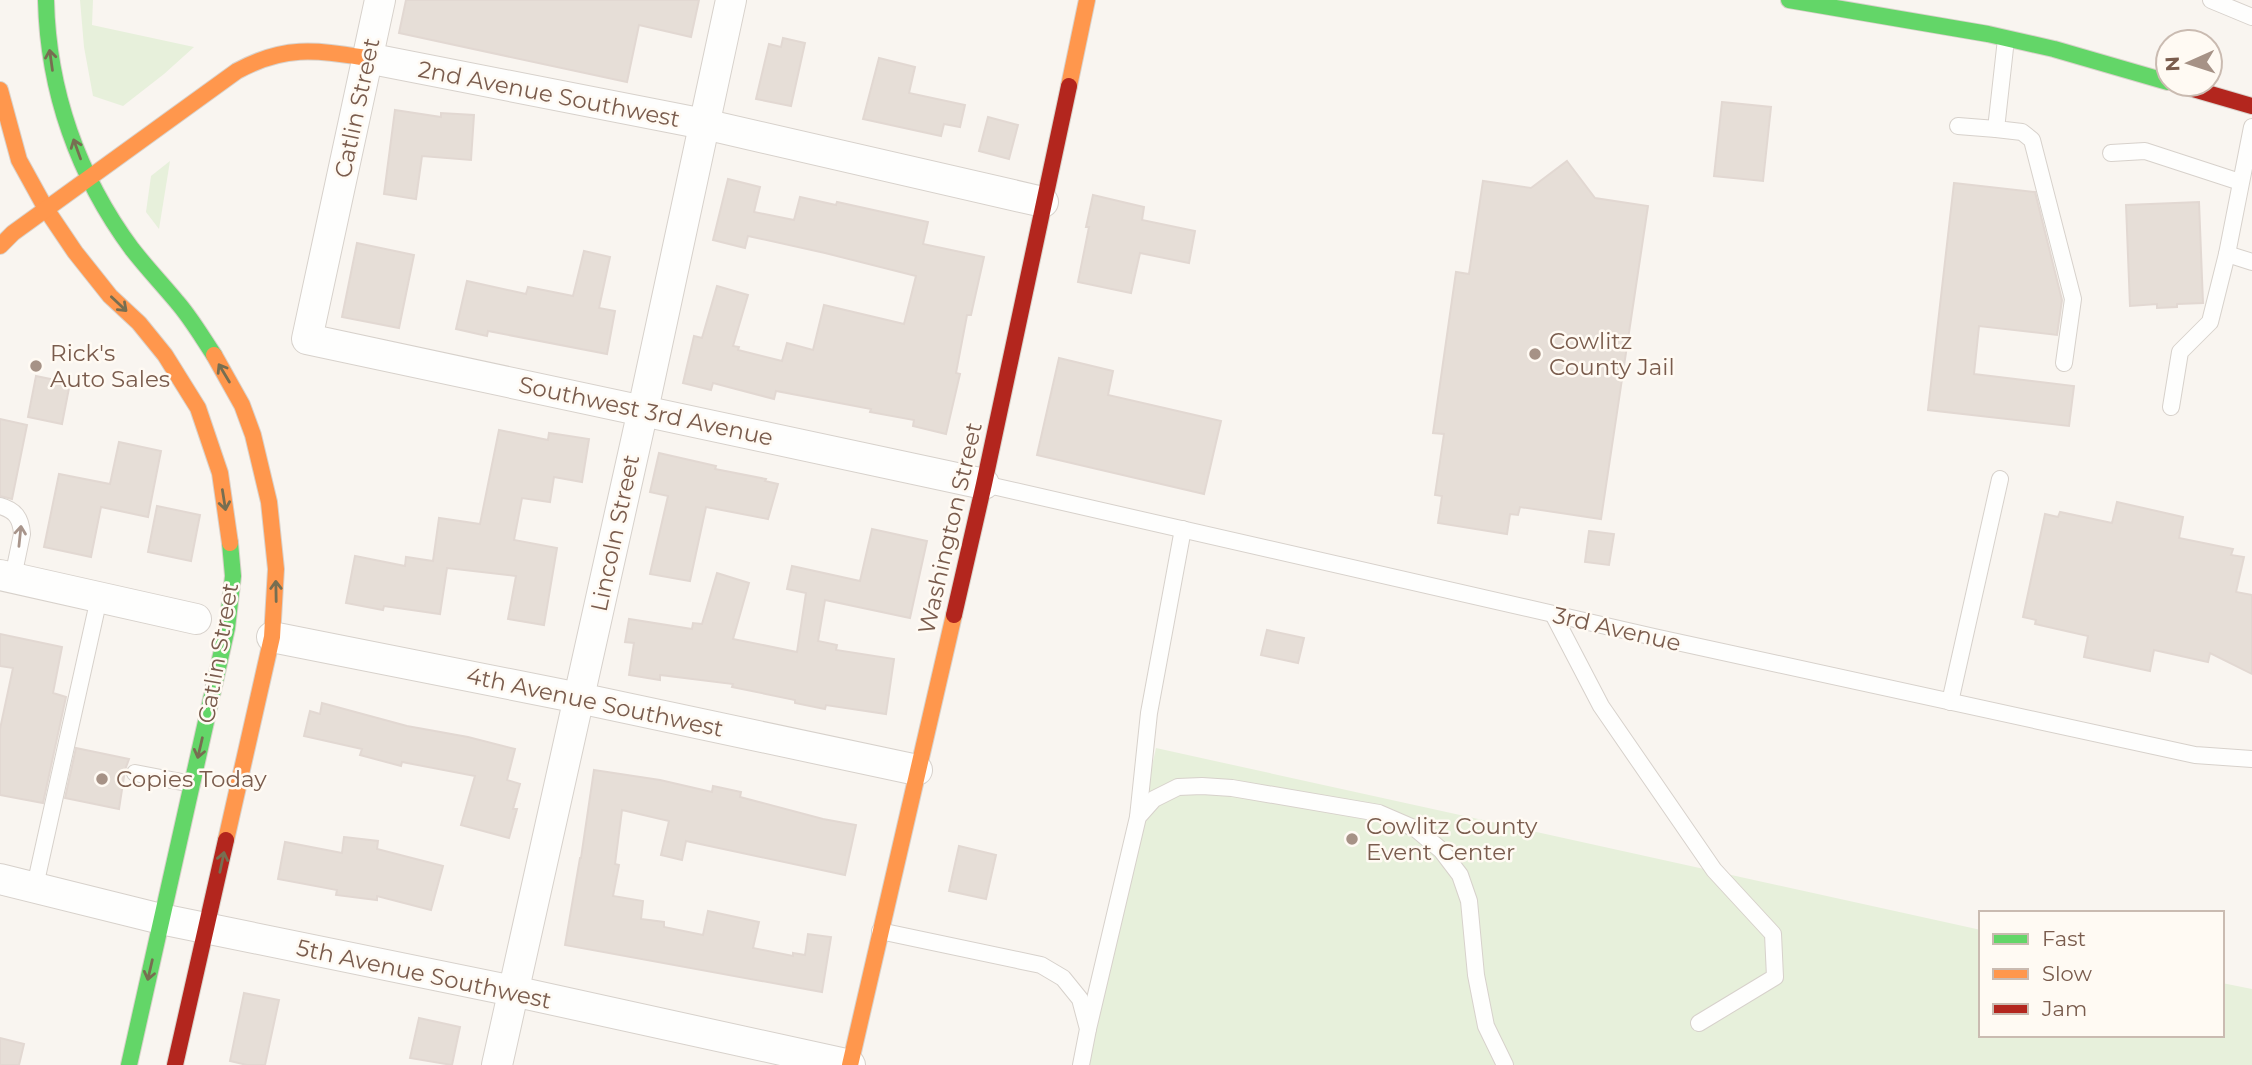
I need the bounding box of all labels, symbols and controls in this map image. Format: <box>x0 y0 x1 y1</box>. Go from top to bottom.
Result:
north arrow <box>2154 28 2224 98</box>
street label: Catlin Street <box>328 35 386 181</box>
one-way arrow <box>45 49 58 72</box>
street label: 2nd Avenue Southwest <box>416 55 682 133</box>
text: N <box>2161 56 2184 72</box>
one-way arrow <box>70 139 82 161</box>
one-way arrow <box>110 296 127 313</box>
place label: Cowlitz County Jail <box>1549 327 1675 381</box>
place label: Rick's Auto Sales <box>50 339 170 393</box>
marker: Cowlitz County Jail <box>1527 346 1543 362</box>
marker: Rick's Auto Sales <box>28 358 44 374</box>
one-way arrow <box>216 364 230 384</box>
street label: Southwest 3rd Avenue <box>516 370 776 452</box>
street label: Washington Street <box>912 419 988 637</box>
street label: Lincoln Street <box>585 452 645 614</box>
one-way arrow <box>218 488 231 511</box>
one-way arrow <box>14 525 27 548</box>
street label: Catlin Street <box>192 580 244 726</box>
one-way arrow <box>269 580 283 603</box>
street label: 3rd Avenue <box>1550 601 1684 657</box>
street label: 4th Avenue Southwest <box>464 661 726 743</box>
one-way arrow <box>193 736 206 759</box>
place label: Copies Today <box>116 765 267 793</box>
marker: Copies Today <box>94 771 110 787</box>
place label: Cowlitz County Event Center <box>1366 812 1538 866</box>
marker: Cowlitz County Event Center <box>1344 831 1360 847</box>
one-way arrow <box>216 851 229 874</box>
legend <box>1979 911 2224 1037</box>
text: Fast <box>2042 926 2086 951</box>
street label: 5th Avenue Southwest <box>294 933 554 1015</box>
one-way arrow <box>143 958 156 981</box>
text: Slow <box>2042 961 2092 986</box>
text: Jam <box>2041 996 2087 1021</box>

